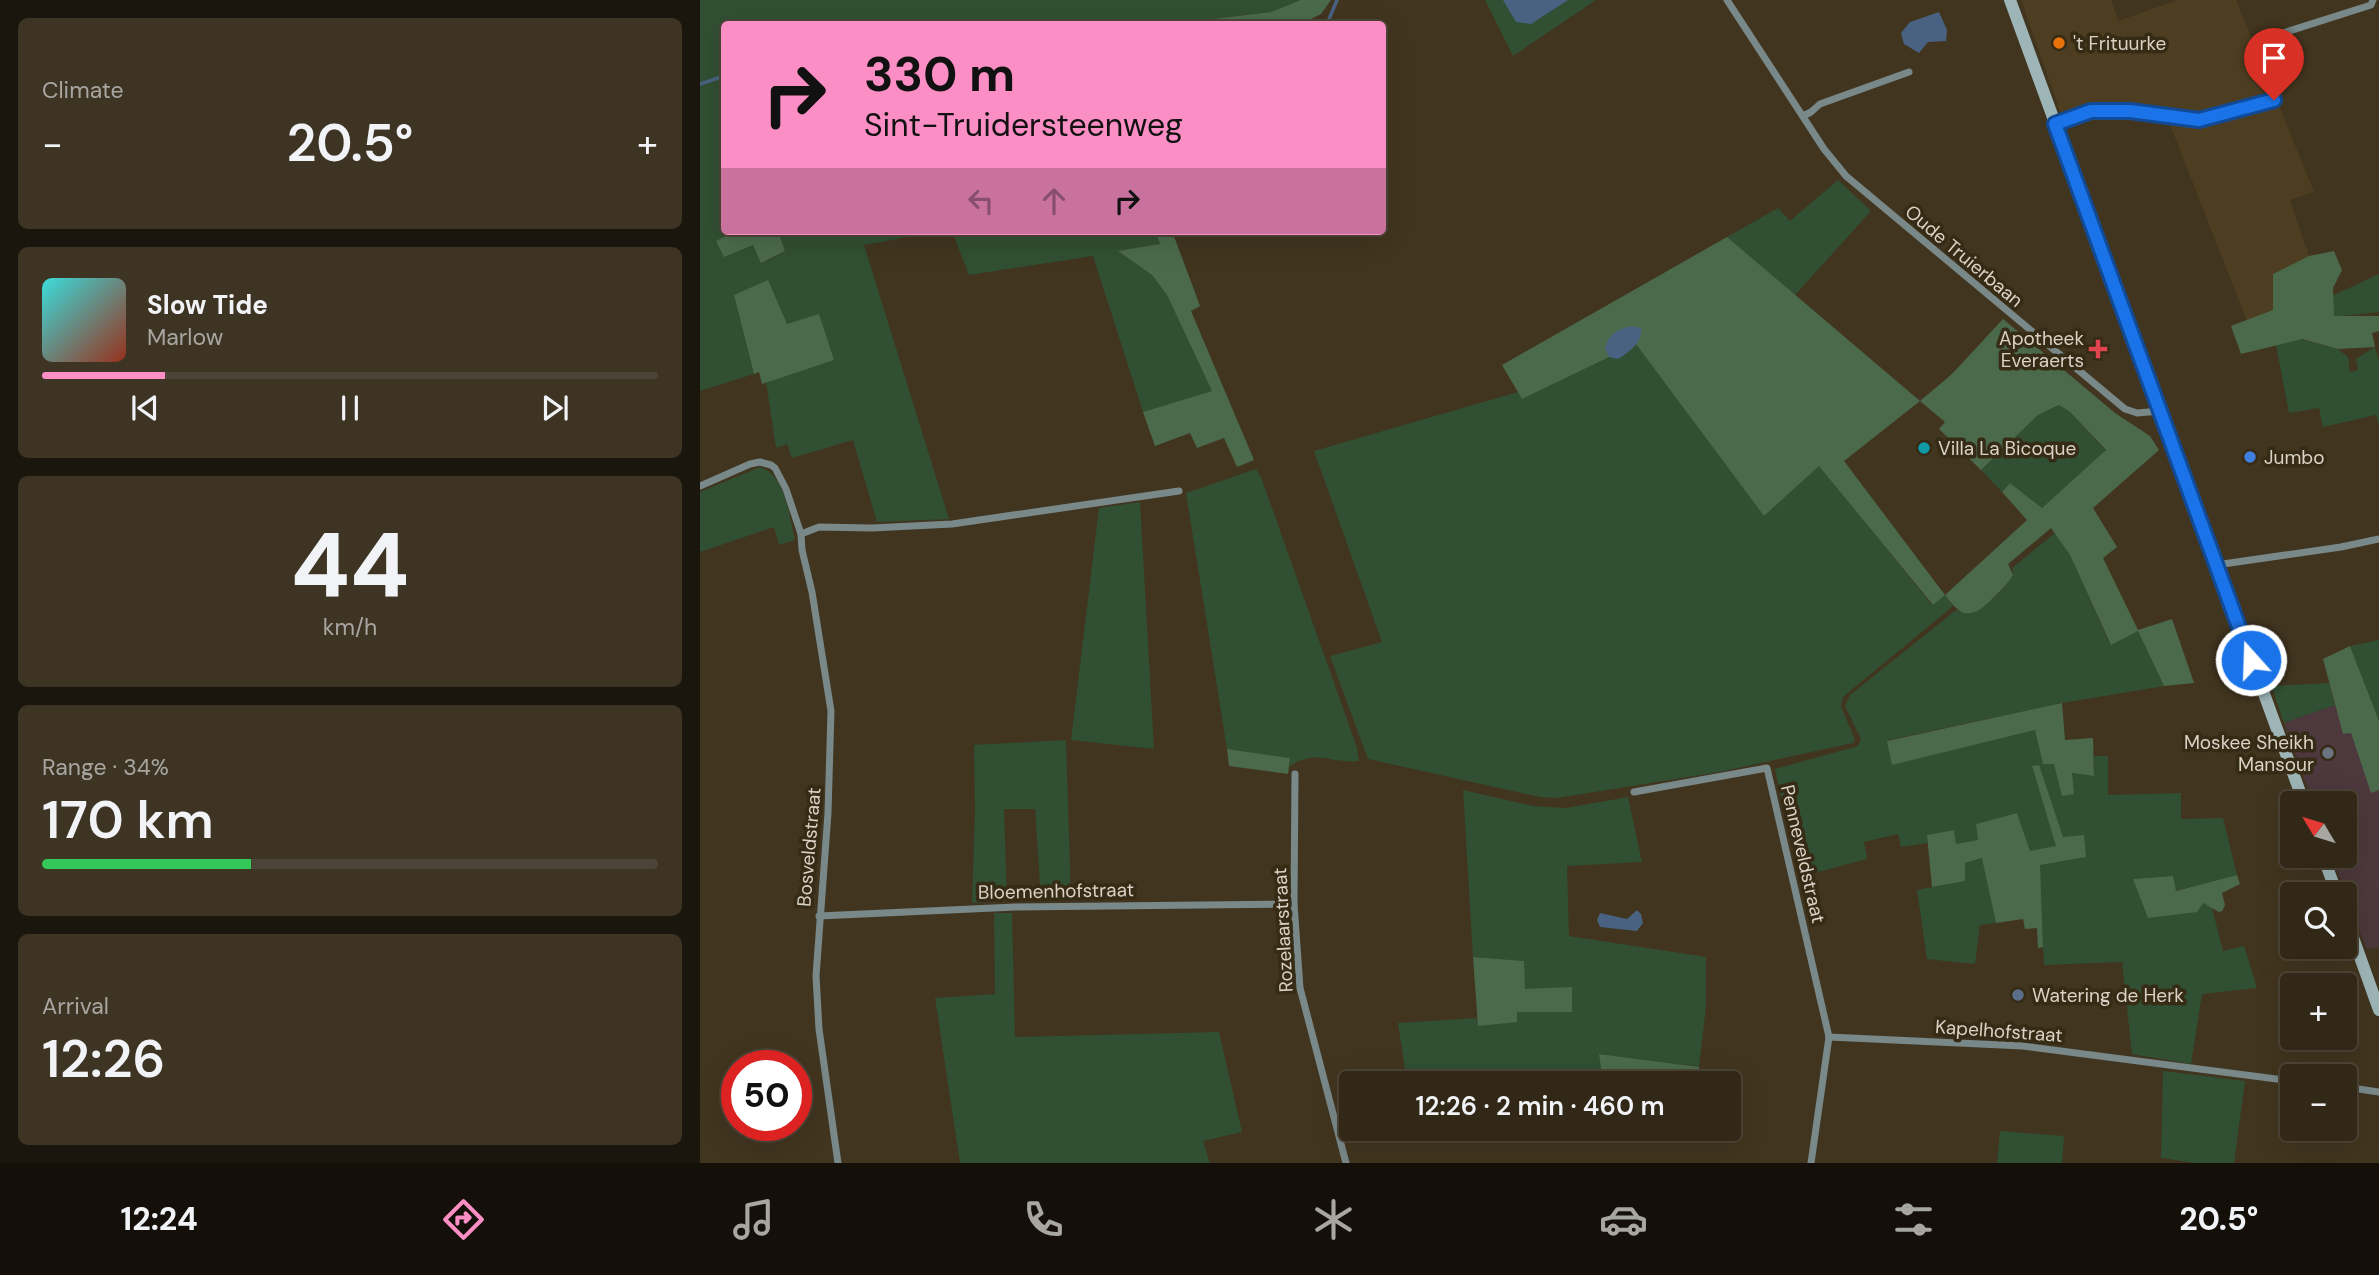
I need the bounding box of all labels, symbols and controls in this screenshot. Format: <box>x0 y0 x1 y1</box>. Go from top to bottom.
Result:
pin <box>2244 28 2304 100</box>
place label: 't Frituurke <box>2073 31 2166 56</box>
marker: 't Frituurke <box>2051 35 2067 51</box>
icon: arrive <box>2255 39 2293 77</box>
text: 330 m <box>864 42 1015 106</box>
icon: right <box>749 49 840 140</box>
text: Climate <box>42 75 124 105</box>
text: Sint-Truidersteenweg <box>864 104 1183 146</box>
text: 20.5° <box>287 109 413 177</box>
text: − <box>42 119 63 169</box>
text: + <box>637 119 658 169</box>
icon: left <box>962 182 1000 220</box>
icon: ahead <box>1035 182 1073 220</box>
icon: right <box>1108 182 1146 220</box>
street label: Oude Truierbaan <box>1900 199 2028 313</box>
text: Slow Tide <box>147 288 268 322</box>
text: Marlow <box>147 322 223 352</box>
place label: Apotheek Everaerts <box>1999 326 2084 373</box>
marker: Apotheek Everaerts <box>2090 341 2106 357</box>
icon: previous <box>126 389 164 427</box>
icon: pause <box>331 389 369 427</box>
icon: next <box>536 389 574 427</box>
place label: Villa La Bicoque <box>1938 436 2076 461</box>
marker: Villa La Bicoque <box>1916 440 1932 456</box>
place label: Jumbo <box>2264 445 2325 470</box>
marker: Jumbo <box>2242 449 2258 465</box>
text: 44 <box>291 507 409 625</box>
text: km/h <box>323 612 377 642</box>
position arrow <box>2214 623 2288 697</box>
place label: Moskee Sheikh Mansour <box>2184 730 2314 777</box>
marker: Moskee Sheikh Mansour <box>2320 745 2336 761</box>
text: Range · 34% <box>42 752 169 782</box>
street label: Penneveldstraat <box>1775 782 1831 926</box>
text: 170 km <box>42 786 214 854</box>
street label: Bosveldstraat <box>791 786 827 908</box>
north arrow <box>2280 791 2357 868</box>
map controls <box>2280 791 2357 1141</box>
street label: Rozelaarstraat <box>1267 867 1299 993</box>
street label: Bloemenhofstraat <box>978 877 1134 905</box>
button: search <box>2280 882 2357 959</box>
button: + <box>2280 973 2357 1050</box>
place label: Watering de Herk <box>2032 983 2184 1008</box>
marker: Watering de Herk <box>2010 987 2026 1003</box>
text: Arrival <box>42 991 109 1021</box>
street label: Kapelhofstraat <box>1934 1014 2064 1048</box>
text: 12:26 <box>42 1025 165 1093</box>
speed limit sign: 50 <box>721 1050 812 1141</box>
button: − <box>2280 1064 2357 1141</box>
text: 12:26 · 2 min · 460 m <box>1416 1089 1664 1123</box>
icon: directions <box>439 1195 488 1244</box>
icon: music <box>729 1195 778 1244</box>
icon: phone <box>1019 1195 1068 1244</box>
icon: climate <box>1309 1195 1358 1244</box>
icon: car <box>1599 1195 1648 1244</box>
icon: filters <box>1889 1195 1938 1244</box>
text: 12:24 <box>121 1198 198 1240</box>
text: 20.5° <box>2179 1198 2258 1240</box>

